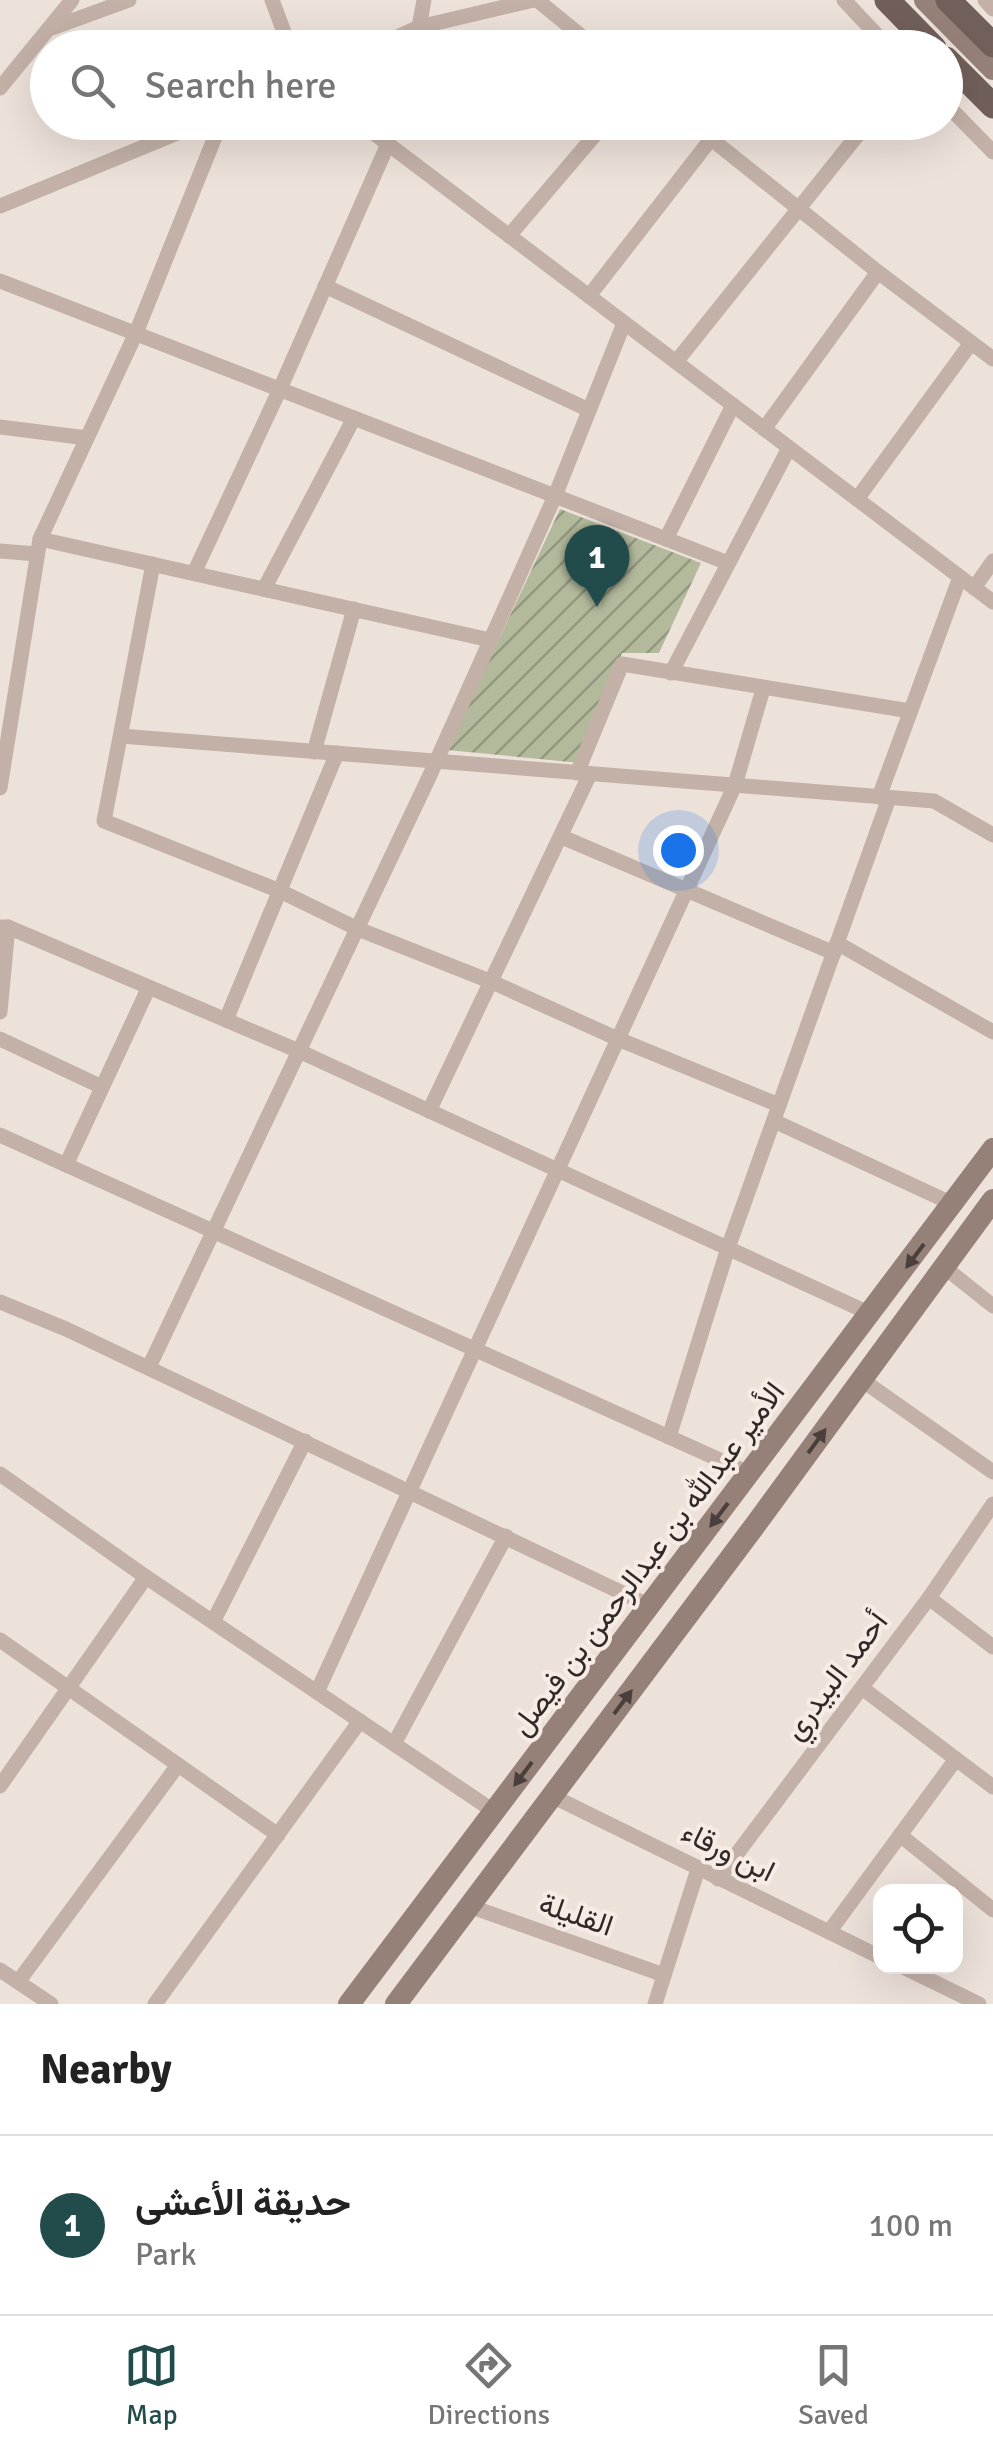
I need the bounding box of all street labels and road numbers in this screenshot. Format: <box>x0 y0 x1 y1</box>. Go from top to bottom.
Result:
street label: الأمير عبدالله بن عبدالرحمن بن فيصل <box>503 1375 793 1743</box>
street label: أحمد البيدري <box>776 1605 900 1750</box>
street label: ابن ورقاء <box>675 1814 781 1890</box>
street label: القليلة <box>534 1885 618 1945</box>

